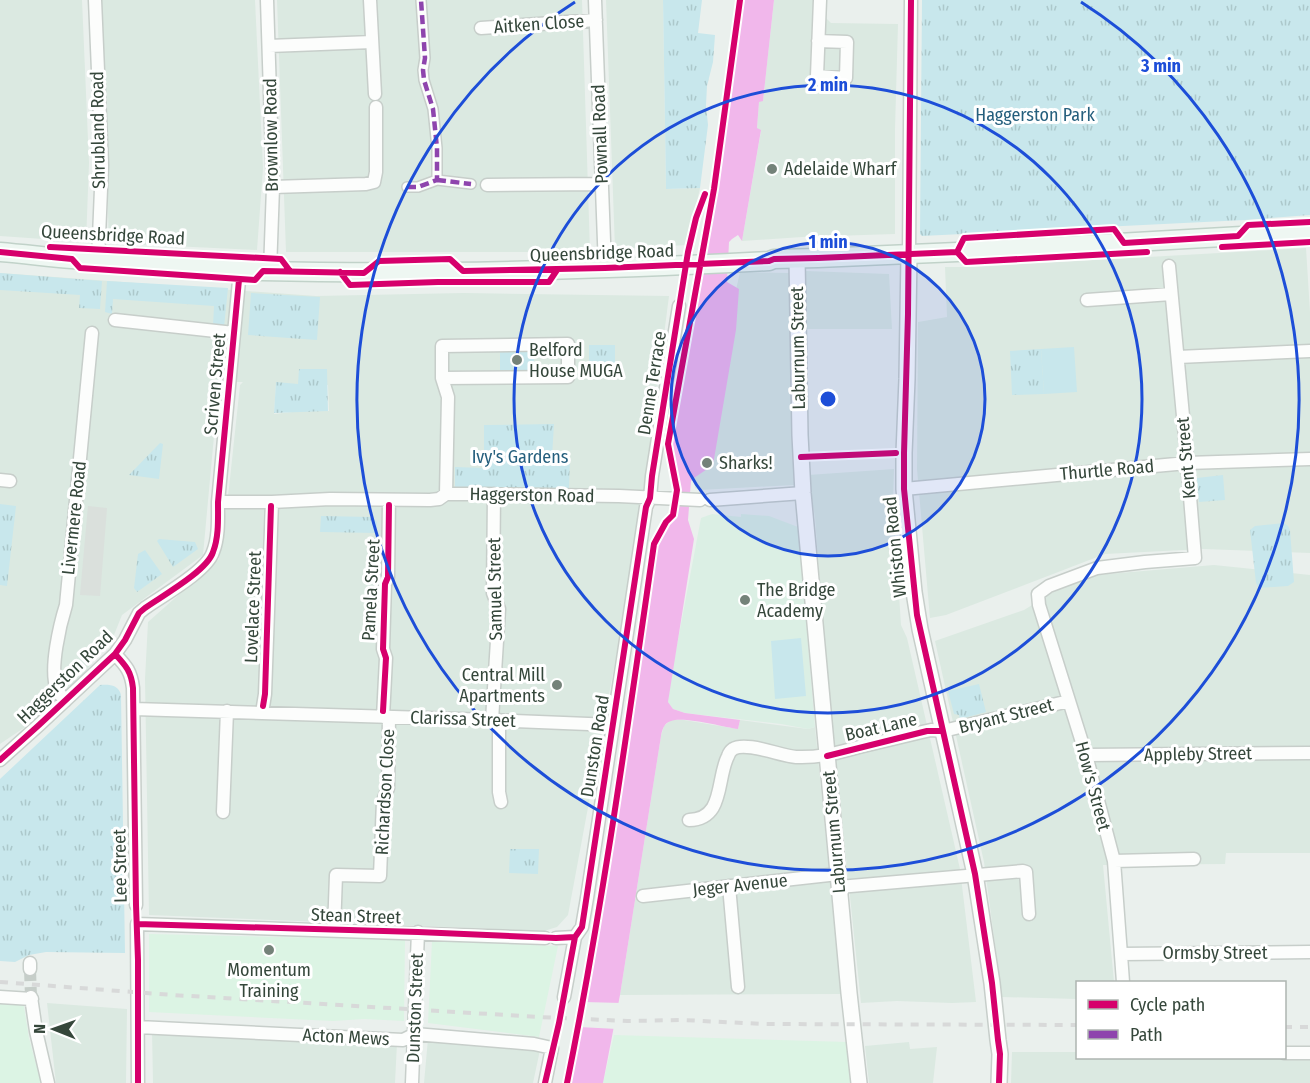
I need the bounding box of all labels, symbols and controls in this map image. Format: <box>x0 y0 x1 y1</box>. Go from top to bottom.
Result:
street label: Aitken Close <box>493 10 585 38</box>
text: 3 min <box>1140 55 1181 77</box>
street label: Shrubland Road <box>86 71 110 189</box>
text: 2 min <box>807 74 848 96</box>
street label: Brownlow Road <box>259 78 283 192</box>
street label: Pownall Road <box>587 84 613 184</box>
park label: Haggerston Park <box>975 104 1095 126</box>
place label: Adelaide Wharf <box>784 158 898 180</box>
marker: Adelaide Wharf <box>765 162 779 176</box>
street label: Queensbridge Road <box>40 220 186 250</box>
text: 1 min <box>808 231 848 253</box>
street label: Queensbridge Road <box>529 239 675 267</box>
street label: Laburnum Street <box>786 286 810 410</box>
street label: Denne Terrace <box>633 329 671 436</box>
street label: Scriven Street <box>200 332 230 436</box>
place label: Belford House MUGA <box>529 339 623 382</box>
marker: Belford House MUGA <box>510 353 524 367</box>
centre of rings <box>818 389 838 409</box>
street label: Kent Street <box>1171 416 1201 500</box>
park label: Ivy's Gardens <box>472 446 569 468</box>
place label: Sharks! <box>719 452 773 474</box>
street label: Thurtle Road <box>1059 455 1155 485</box>
marker: Sharks! <box>700 456 714 470</box>
street label: Livermere Road <box>57 460 91 576</box>
street label: Haggerston Road <box>469 483 595 507</box>
street label: Whiston Road <box>879 495 911 599</box>
street label: Samuel Street <box>483 537 507 641</box>
street label: Pamela Street <box>357 538 385 642</box>
street label: Lovelace Street <box>240 551 266 663</box>
place label: The Bridge Academy <box>757 579 835 622</box>
marker: The Bridge Academy <box>738 593 752 607</box>
street label: Haggerston Road <box>12 626 118 728</box>
place label: Central Mill Apartments <box>459 664 545 707</box>
marker: Central Mill Apartments <box>550 678 564 692</box>
street label: Dunston Road <box>576 693 614 799</box>
street label: Bryant Street <box>956 694 1056 738</box>
street label: Clarissa Street <box>410 706 516 732</box>
street label: Boat Lane <box>843 708 919 746</box>
street label: Richardson Close <box>371 728 399 856</box>
street label: How's Street <box>1070 739 1116 833</box>
street label: Appleby Street <box>1144 742 1252 766</box>
street label: Laburnum Street <box>818 770 850 894</box>
street label: Lee Street <box>108 829 132 903</box>
street label: Jeger Avenue <box>691 869 789 901</box>
street label: Stean Street <box>311 903 402 929</box>
street label: Ormsby Street <box>1162 942 1268 964</box>
marker: Momentum Training <box>262 943 276 957</box>
street label: Dunston Street <box>402 952 428 1063</box>
place label: Momentum Training <box>227 959 311 1002</box>
legend <box>1076 981 1286 1059</box>
text: Cycle path <box>1130 994 1205 1016</box>
north arrow <box>24 999 84 1059</box>
text: N <box>30 1024 49 1034</box>
street label: Acton Mews <box>302 1024 390 1050</box>
text: Path <box>1130 1024 1163 1046</box>

